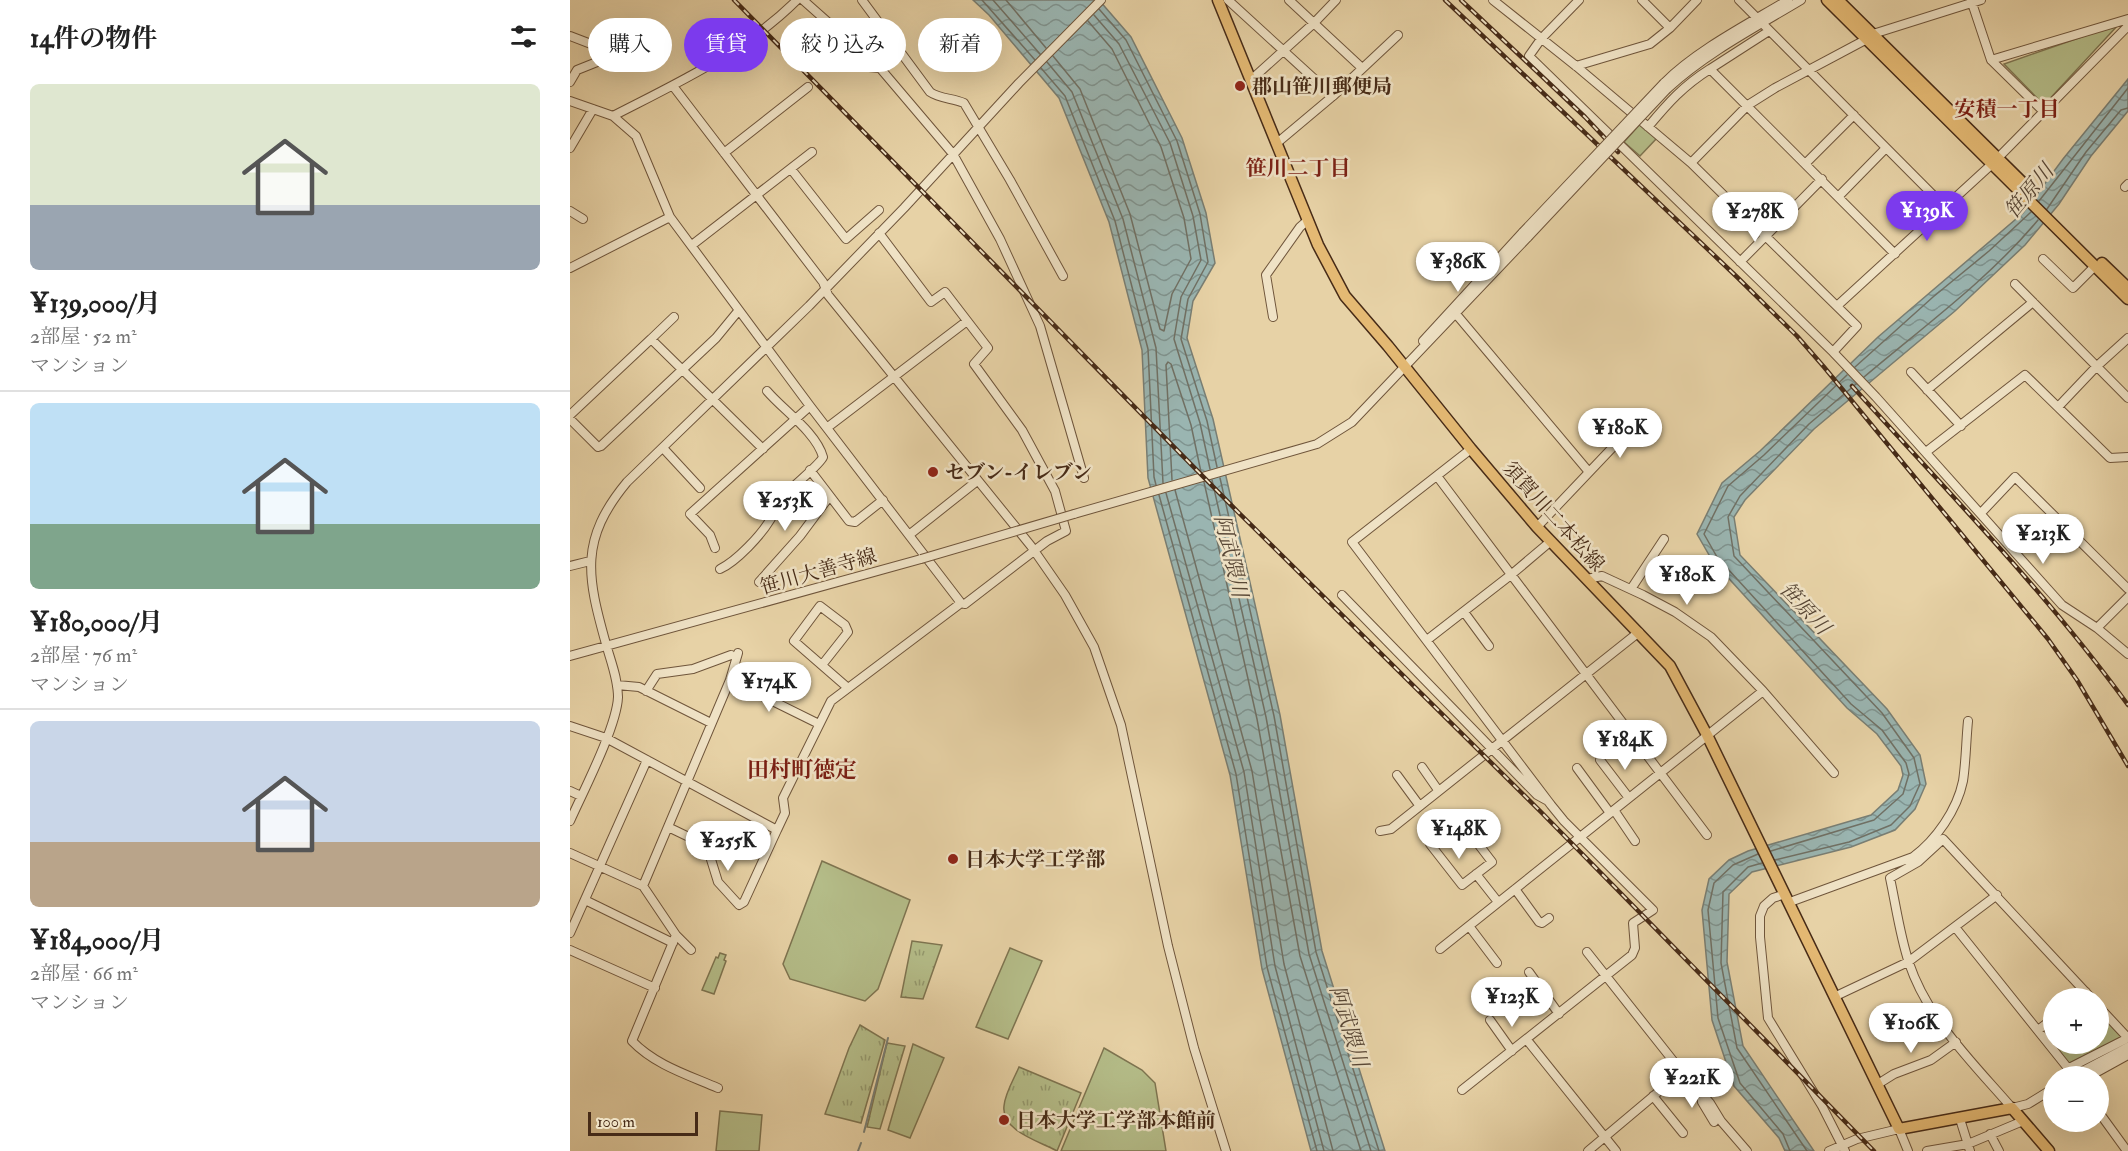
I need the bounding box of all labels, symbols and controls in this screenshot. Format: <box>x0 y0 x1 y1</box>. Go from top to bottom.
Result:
chip: 購入 <box>588 18 672 72</box>
chip: 賃貸 <box>684 18 768 72</box>
chip: 絞り込み <box>780 18 906 72</box>
chip: 新着 <box>918 18 1002 72</box>
icon: filters <box>507 20 540 53</box>
text: 14件の物件 <box>30 23 157 55</box>
place label: 郡山笹川郵便局 <box>1252 74 1392 99</box>
marker: 郡山笹川郵便局 <box>1233 79 1247 93</box>
district label: 安積一丁目 <box>1955 96 2060 123</box>
icon: home <box>231 123 339 231</box>
district label: 笹川二丁目 <box>1246 155 1351 182</box>
water label: 笹原川 <box>1999 157 2061 224</box>
pin: ¥139K <box>1885 191 1969 242</box>
pin: ¥278K <box>1713 192 1797 243</box>
text: ¥139K <box>1900 198 1954 223</box>
text: ¥278K <box>1726 199 1784 224</box>
pin: ¥386K <box>1416 242 1500 293</box>
text: ¥386K <box>1430 249 1486 274</box>
text: ¥139,000/月 <box>30 288 161 320</box>
text: 2部屋 · 52 m² <box>30 324 137 349</box>
text: マンション <box>30 353 129 378</box>
pin: ¥180K <box>1578 408 1662 459</box>
text: ¥180K <box>1592 415 1648 440</box>
icon: home <box>231 442 339 550</box>
street label: 須賀川二本松線 <box>1497 456 1610 577</box>
place label: セブン-イレブン <box>945 460 1092 485</box>
marker: セブン-イレブン <box>926 465 940 479</box>
pin: ¥253K <box>743 481 827 532</box>
text: ¥253K <box>757 488 813 513</box>
water label: 阿武隈川 <box>1208 512 1254 602</box>
pin: ¥213K <box>2001 514 2085 565</box>
text: ¥213K <box>2016 521 2070 546</box>
street label: 笹川大善寺線 <box>757 543 879 600</box>
pin: ¥180K <box>1645 555 1729 606</box>
text: ¥180K <box>1659 562 1715 587</box>
water label: 笹原川 <box>1773 576 1837 642</box>
text: ¥180,000/月 <box>30 607 163 639</box>
text: 2部屋 · 76 m² <box>30 643 137 668</box>
pin: ¥174K <box>727 662 811 713</box>
text: ¥174K <box>741 669 797 694</box>
text: マンション <box>30 672 129 697</box>
pin: ¥184K <box>1583 720 1667 771</box>
text: ¥184K <box>1597 727 1653 752</box>
district label: 田村町徳定 <box>747 756 857 784</box>
icon: home <box>231 760 339 868</box>
pin: ¥148K <box>1417 809 1501 860</box>
text: ¥148K <box>1431 816 1487 841</box>
pin: ¥255K <box>686 821 770 872</box>
text: ¥255K <box>700 828 756 853</box>
place label: 日本大学工学部 <box>965 847 1105 872</box>
marker: 日本大学工学部 <box>946 852 960 866</box>
text: ¥184,000/月 <box>30 925 165 957</box>
text: 2部屋 · 66 m² <box>30 961 138 986</box>
pin: ¥123K <box>1470 977 1554 1028</box>
water label: 阿武隈川 <box>1323 982 1374 1072</box>
text: ¥123K <box>1485 984 1539 1009</box>
map controls <box>2043 988 2109 1132</box>
button: + <box>2043 988 2109 1054</box>
text: マンション <box>30 990 129 1015</box>
pin: ¥106K <box>1869 1003 1953 1054</box>
text: ¥106K <box>1883 1010 1939 1035</box>
pin: ¥221K <box>1650 1058 1734 1109</box>
text: ¥221K <box>1664 1065 1720 1090</box>
button: − <box>2043 1066 2109 1132</box>
place label: 日本大学工学部本館前 <box>1016 1108 1216 1133</box>
scale bar <box>588 1109 698 1136</box>
text: 100 m <box>597 1112 635 1132</box>
marker: 日本大学工学部本館前 <box>997 1113 1011 1127</box>

